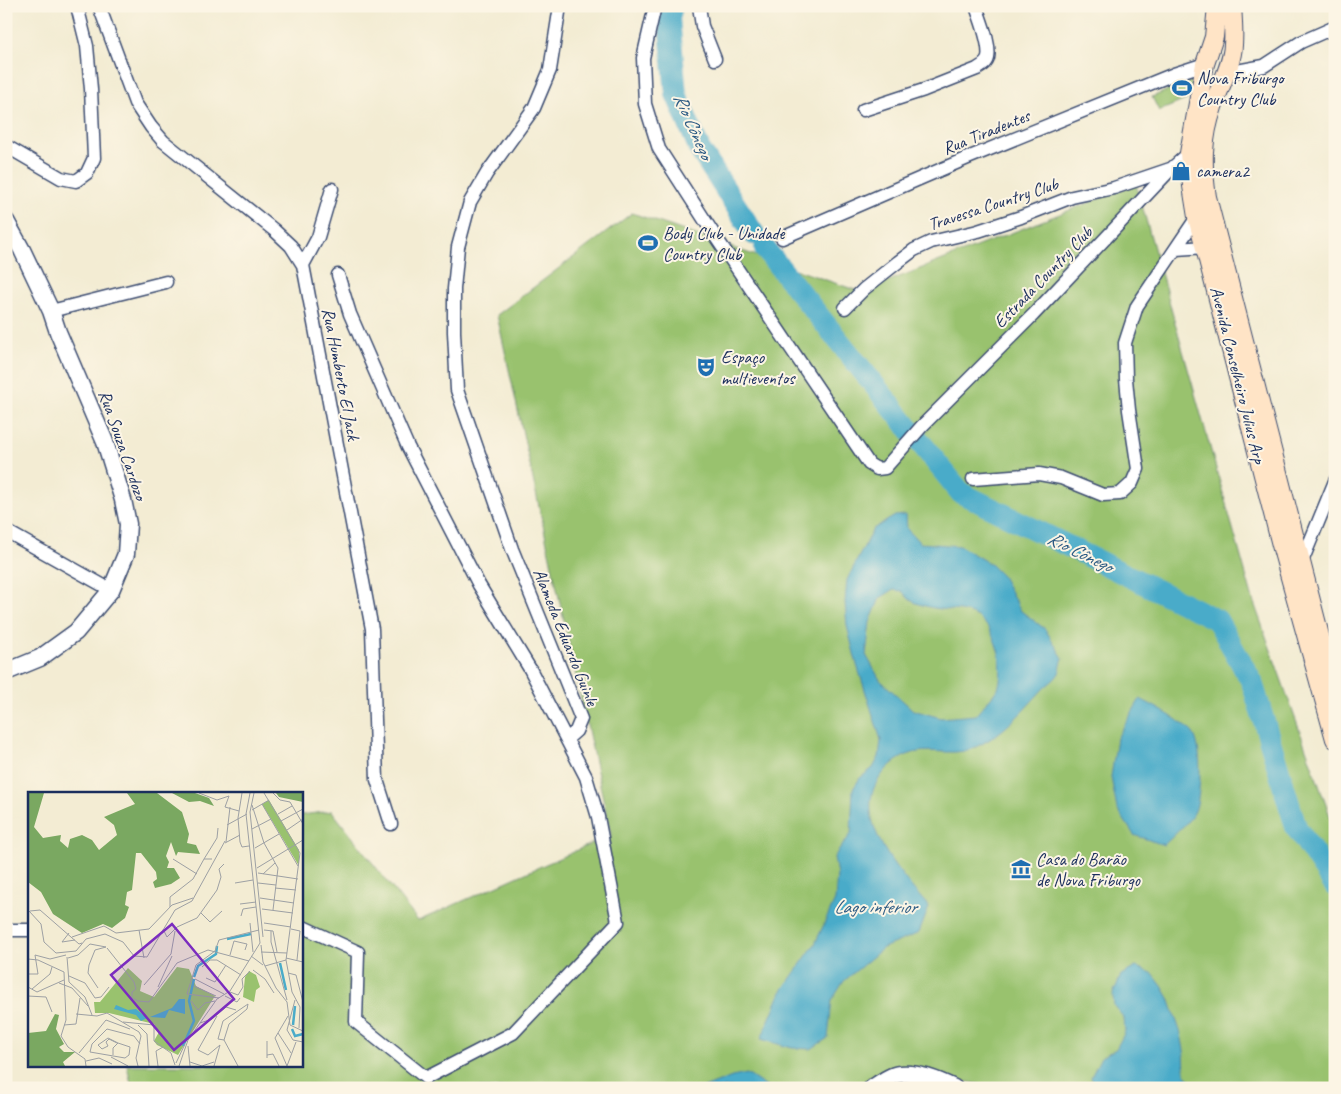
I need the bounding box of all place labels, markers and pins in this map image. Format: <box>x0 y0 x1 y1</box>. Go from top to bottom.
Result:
place label: Nova Friburgo Country Club <box>1197 67 1285 110</box>
sports icon: Nova Friburgo Country Club <box>1171 77 1193 99</box>
shop icon: camera2 <box>1170 160 1192 182</box>
place label: camera2 <box>1196 160 1251 182</box>
place label: Body Club - Unidade Country Club <box>663 222 786 265</box>
sports icon: Body Club - Unidade Country Club <box>637 232 659 254</box>
place label: Espaço multieventos <box>721 346 796 389</box>
theatre icon: Espaço multieventos <box>695 356 717 378</box>
place label: Casa do Barão de Nova Friburgo <box>1036 848 1142 891</box>
museum icon: Casa do Barão de Nova Friburgo <box>1010 858 1032 880</box>

